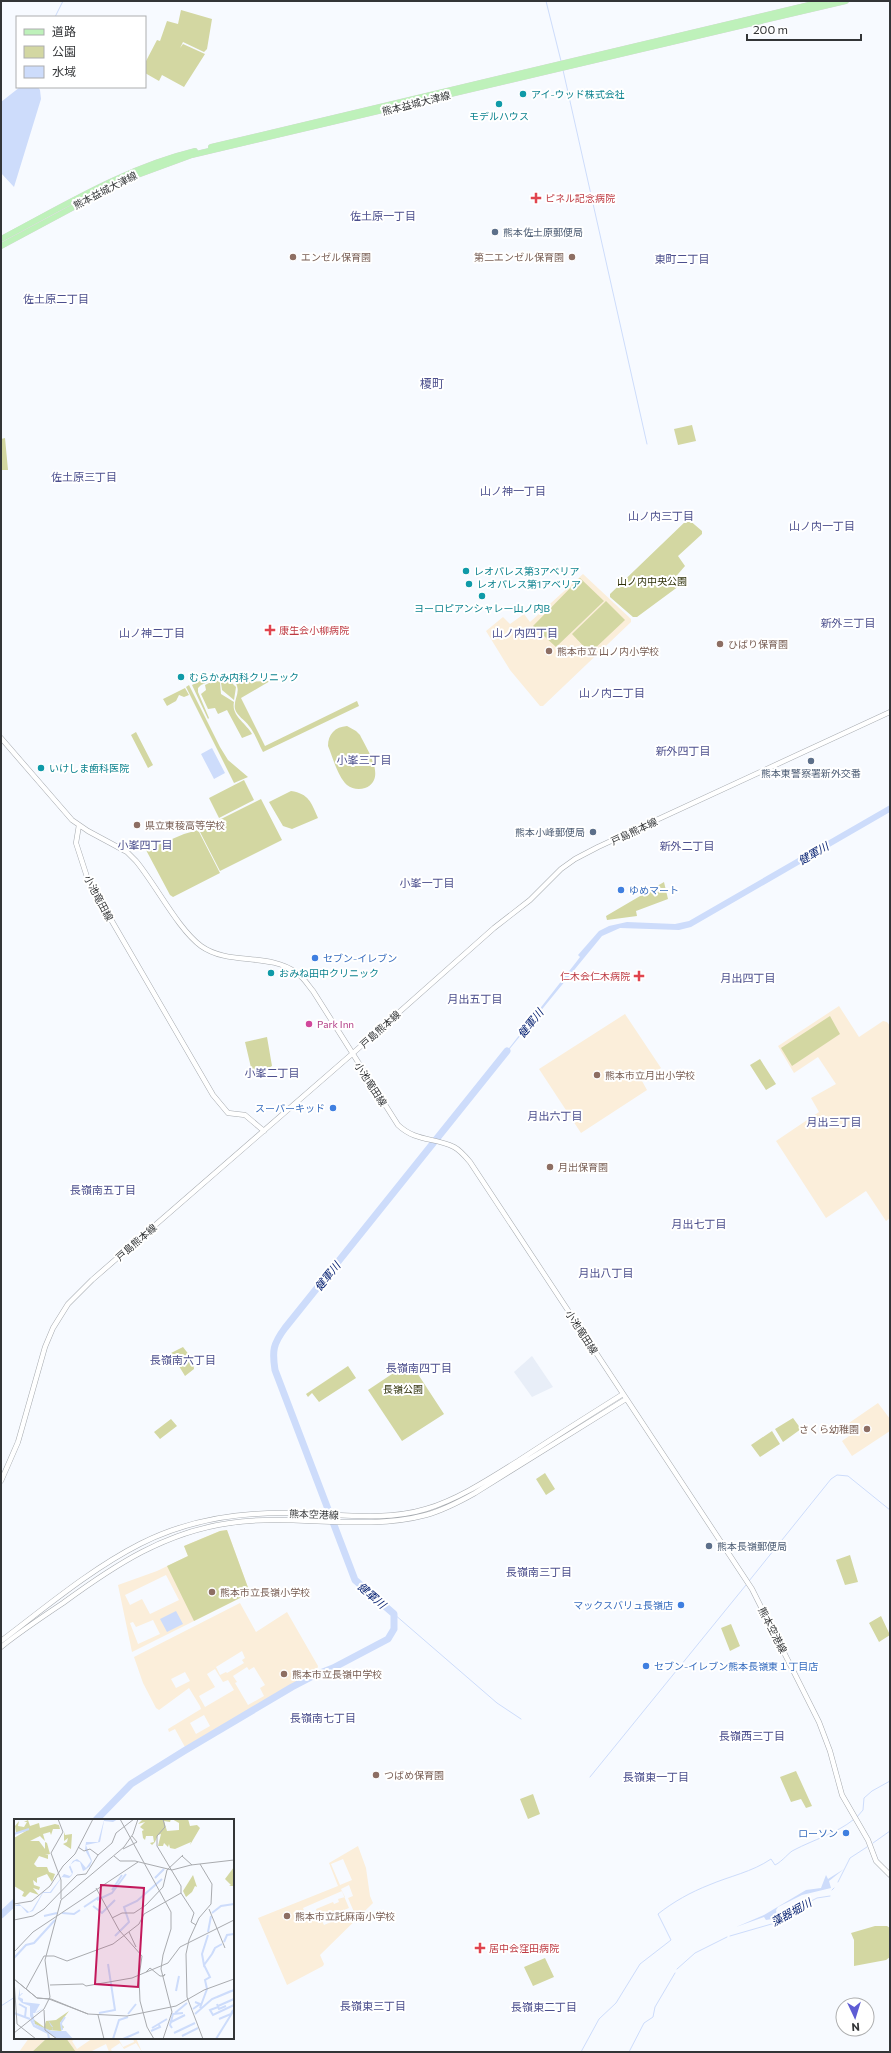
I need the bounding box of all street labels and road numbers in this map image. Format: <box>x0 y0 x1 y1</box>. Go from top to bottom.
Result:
street label: 熊本益城大津線 <box>381 89 451 117</box>
street label: 熊本益城大津線 <box>71 169 139 211</box>
street label: 戸島熊本線 <box>609 815 659 847</box>
street label: 小池竜田線 <box>82 873 116 923</box>
street label: 戸島熊本線 <box>357 1008 403 1050</box>
street label: 小池竜田線 <box>352 1060 390 1108</box>
street label: 戸島熊本線 <box>113 1221 159 1263</box>
street label: 小池竜田線 <box>563 1308 601 1356</box>
street label: 熊本空港線 <box>289 1507 339 1521</box>
street label: 熊本空港線 <box>756 1605 790 1655</box>

